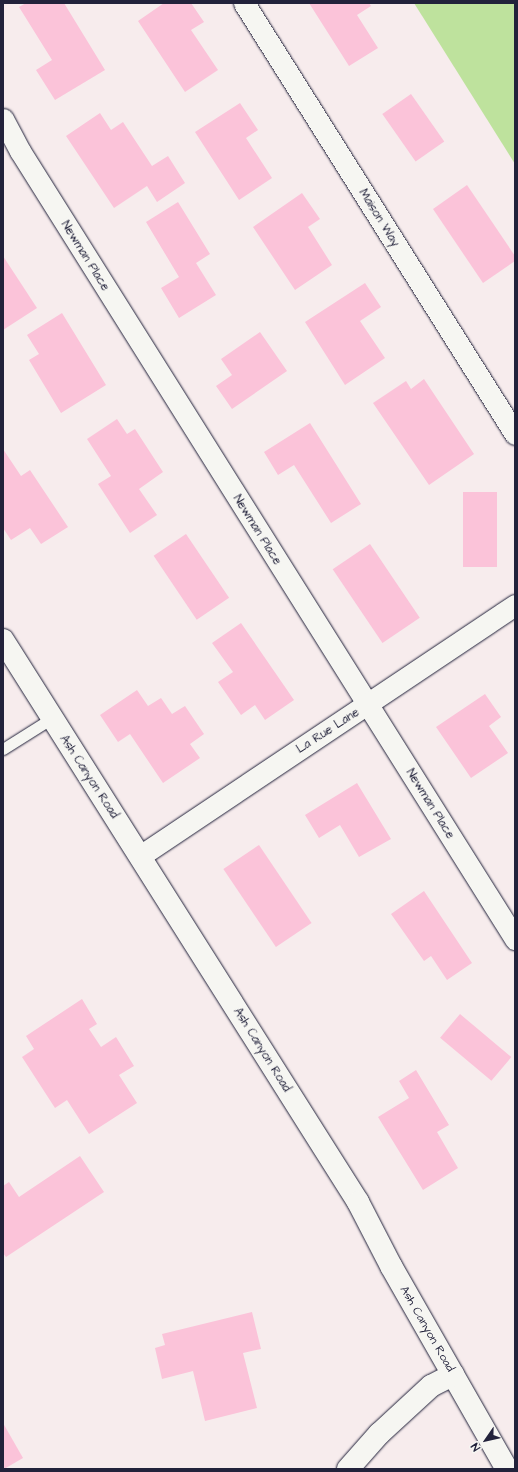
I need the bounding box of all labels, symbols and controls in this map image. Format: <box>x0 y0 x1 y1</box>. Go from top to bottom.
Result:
street label: Maison Way <box>356 186 402 250</box>
street label: Newman Place <box>58 218 112 294</box>
street label: Newman Place <box>230 492 284 568</box>
street label: La Rue Lane <box>294 705 362 757</box>
street label: Ash Canyon Road <box>57 733 121 821</box>
street label: Newman Place <box>403 766 457 842</box>
street label: Ash Canyon Road <box>230 1005 294 1095</box>
street label: Ash Canyon Road <box>397 1284 457 1374</box>
north arrow <box>466 1420 506 1460</box>
text: N <box>467 1440 484 1454</box>

